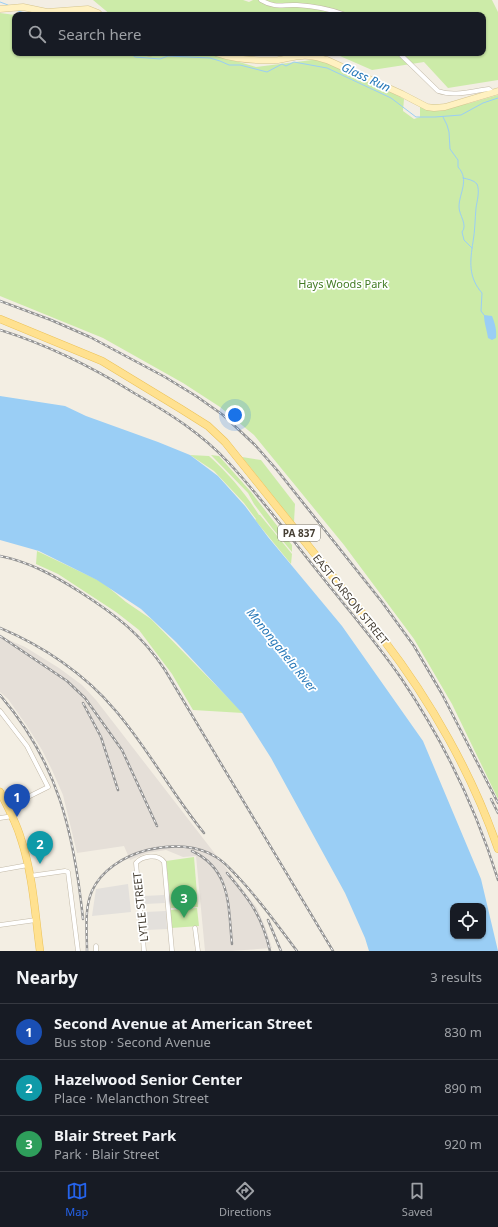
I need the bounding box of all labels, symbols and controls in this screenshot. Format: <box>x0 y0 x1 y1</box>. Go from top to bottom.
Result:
search box <box>12 12 486 56</box>
icon: search <box>26 23 48 45</box>
text: Search here <box>58 24 141 44</box>
water label: Glass Run <box>339 58 393 96</box>
park label: Hays Woods Park <box>298 276 388 291</box>
your location <box>225 405 245 425</box>
road number: PA 837 <box>278 525 320 541</box>
street label: EAST CARSON STREET <box>310 551 392 647</box>
water label: Monongahela River <box>243 604 322 697</box>
pin: 1 <box>4 784 30 817</box>
pin: 2 <box>27 831 53 864</box>
street label: LYTLE STREET <box>129 871 151 943</box>
pin: 3 <box>171 885 197 918</box>
map controls <box>450 903 486 939</box>
button: locate <box>450 903 486 939</box>
text: Nearby <box>16 966 78 989</box>
text: 3 results <box>430 968 482 986</box>
text: Second Avenue at American Street <box>54 1013 312 1033</box>
text: 1 <box>25 1023 33 1041</box>
text: 830 m <box>444 1023 482 1041</box>
text: Bus stop · Second Avenue <box>54 1033 211 1051</box>
text: Hazelwood Senior Center <box>54 1069 242 1089</box>
text: 2 <box>25 1079 33 1097</box>
text: 890 m <box>444 1079 482 1097</box>
text: Place · Melancthon Street <box>54 1089 209 1107</box>
text: Blair Street Park <box>54 1125 176 1145</box>
text: 3 <box>25 1135 33 1153</box>
text: 920 m <box>444 1135 482 1153</box>
text: Park · Blair Street <box>54 1145 159 1163</box>
tab: Map <box>65 1180 88 1219</box>
tab: Directions <box>219 1180 271 1219</box>
tab: Saved <box>402 1180 433 1219</box>

